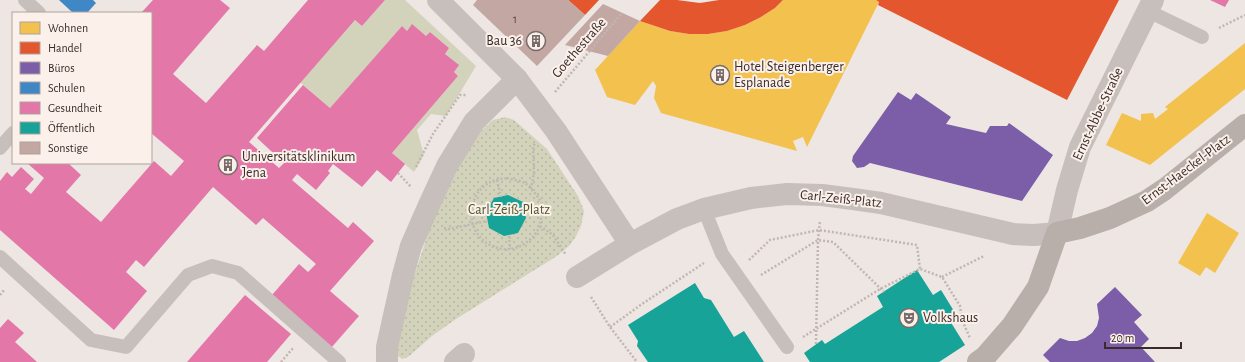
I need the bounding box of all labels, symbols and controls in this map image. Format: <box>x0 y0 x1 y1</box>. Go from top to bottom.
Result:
legend <box>12 12 152 164</box>
house number: 1 <box>513 13 517 25</box>
street label: Goethestraße <box>549 15 609 81</box>
text: Wohnen <box>48 22 88 34</box>
building icon: Bau 36 <box>525 30 547 52</box>
place label: Bau 36 <box>486 34 522 48</box>
text: Handel <box>48 42 82 54</box>
place label: Hotel Steigenberger Esplanade <box>734 60 844 90</box>
text: Büros <box>48 62 75 74</box>
building icon: Hotel Steigenberger Esplanade <box>709 64 731 86</box>
street label: Ernst-Abbe-Straße <box>1070 65 1126 163</box>
text: Schulen <box>48 82 85 94</box>
text: Gesundheit <box>48 102 102 114</box>
text: Öffentlich <box>48 121 95 134</box>
street label: Ernst-Haeckel-Platz <box>1139 132 1233 208</box>
text: Sonstige <box>48 142 88 154</box>
place label: Universitätsklinikum Jena <box>242 150 355 180</box>
building icon: Universitätsklinikum Jena <box>217 154 239 176</box>
street label: Carl-Zeiß-Platz <box>799 188 883 210</box>
park label: Carl-Zeiß-Platz <box>468 203 550 217</box>
theatre icon: Volkshaus <box>898 307 920 329</box>
place label: Volkshaus <box>923 311 978 325</box>
scale bar <box>1105 324 1181 350</box>
text: 20 m <box>1111 332 1134 344</box>

